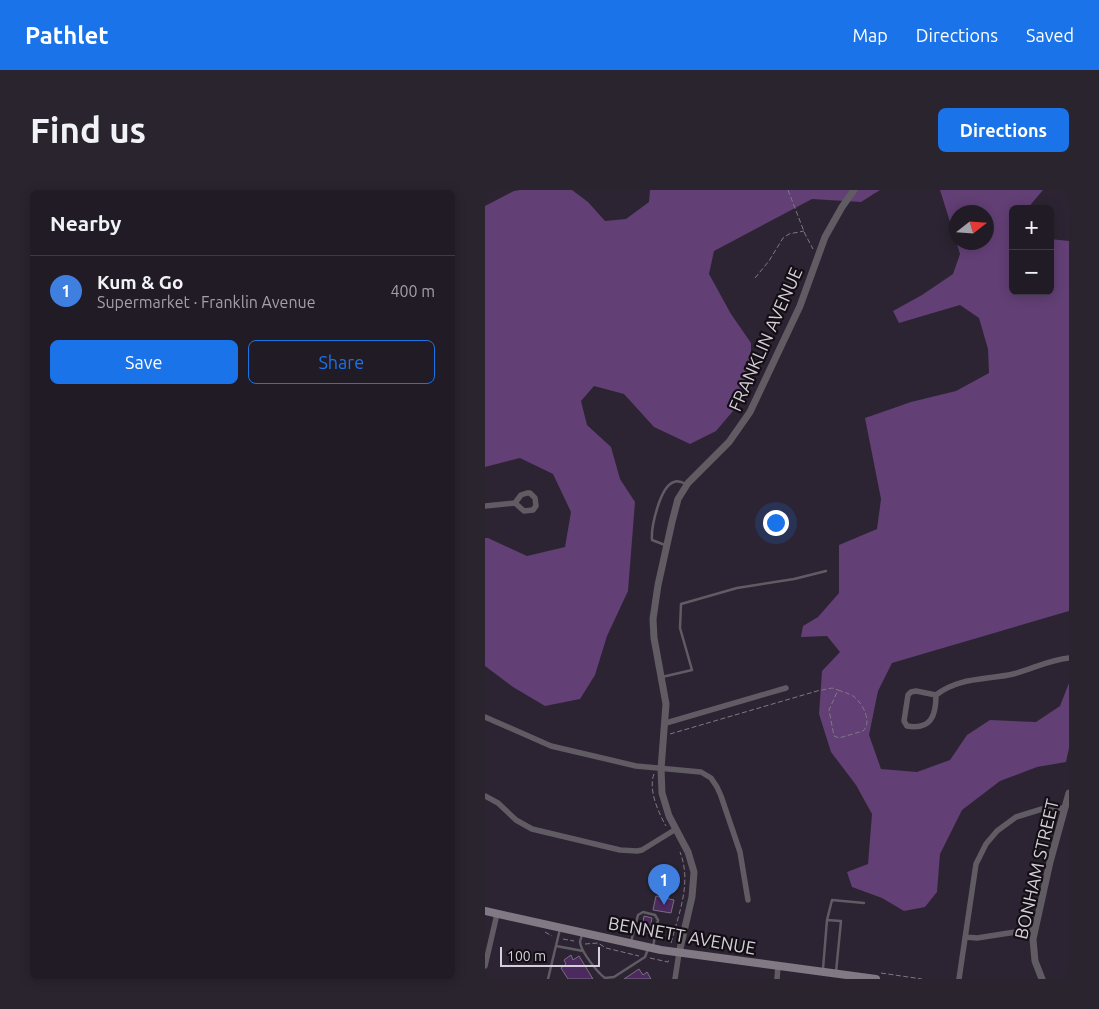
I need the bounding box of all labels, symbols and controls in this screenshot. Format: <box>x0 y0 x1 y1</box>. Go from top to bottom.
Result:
text: Pathlet <box>25 22 109 49</box>
text: Map <box>852 25 888 45</box>
text: Directions <box>916 25 998 45</box>
text: Saved <box>1026 25 1074 45</box>
button: Directions <box>938 108 1069 152</box>
text: Find us <box>30 110 146 150</box>
north arrow <box>949 205 994 250</box>
map controls <box>1009 205 1054 295</box>
button: + <box>1009 205 1054 250</box>
text: Nearby <box>50 211 121 235</box>
button: − <box>1009 250 1054 295</box>
street label: FRANKLIN AVENUE <box>724 264 806 414</box>
text: Kum & Go <box>97 271 183 293</box>
text: 1 <box>61 282 71 300</box>
text: 400 m <box>390 282 435 300</box>
text: Supermarket · Franklin Avenue <box>97 293 315 311</box>
button: Save <box>50 340 238 384</box>
button: Share <box>248 340 435 384</box>
your location <box>763 510 789 536</box>
street label: BONHAM STREET <box>1010 797 1062 941</box>
pin: 1 <box>648 864 680 905</box>
street label: BENNETT AVENUE <box>607 912 757 958</box>
scale bar <box>500 944 600 967</box>
text: 100 m <box>507 948 546 964</box>

